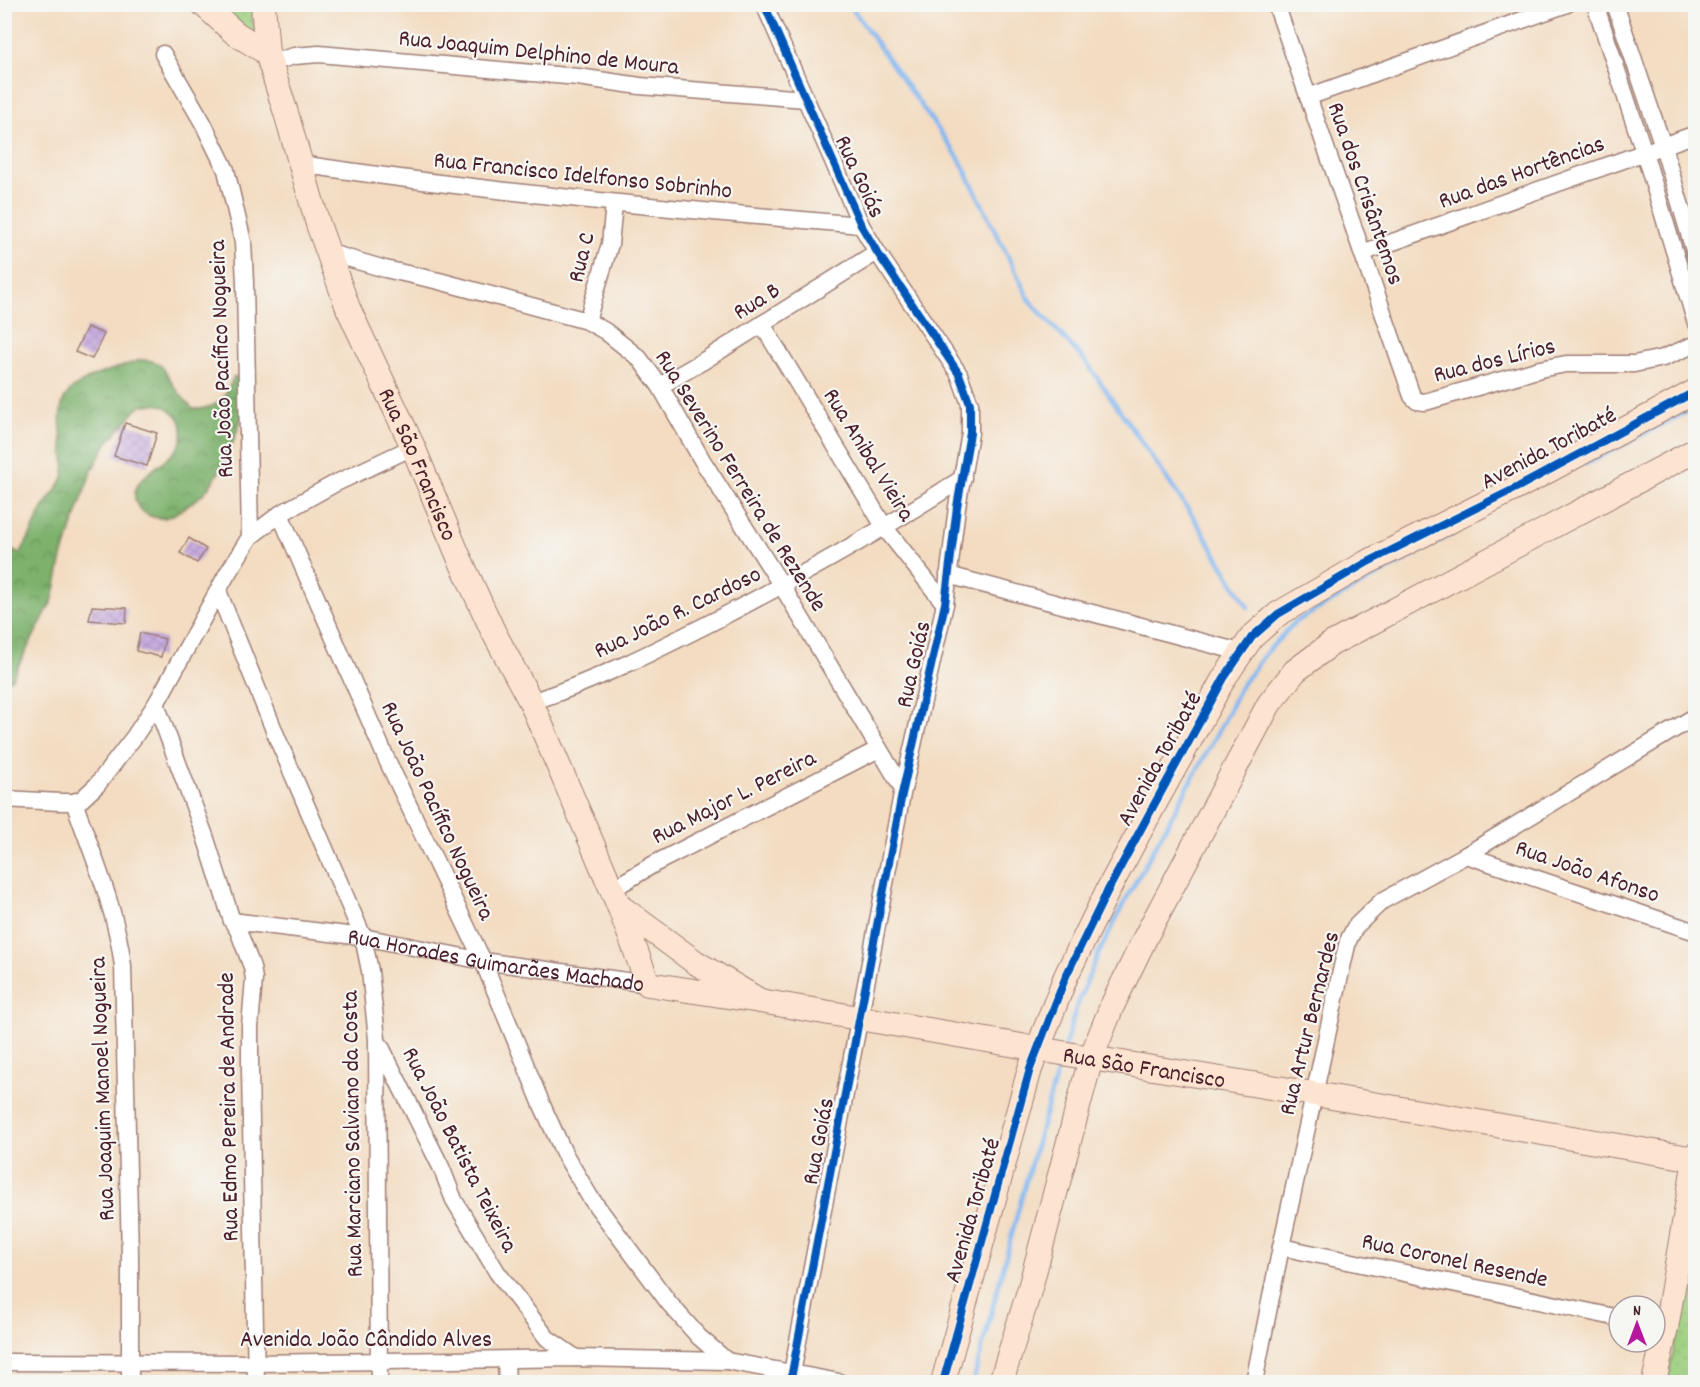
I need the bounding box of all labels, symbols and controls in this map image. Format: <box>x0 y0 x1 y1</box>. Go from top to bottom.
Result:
street label: Rua Joaquim Delphino de Moura <box>397 22 681 86</box>
street label: Rua dos Crisântemos <box>1317 98 1411 290</box>
street label: Rua das Hortências <box>1434 128 1610 220</box>
street label: Rua Goiás <box>824 130 892 224</box>
street label: Rua Francisco Idelfonso Sobrinho <box>432 144 734 210</box>
street label: Rua C <box>560 229 606 286</box>
street label: Rua João Pacífico Nogueira <box>202 239 244 478</box>
street label: Rua B <box>727 275 788 330</box>
street label: Rua dos Lírios <box>1430 330 1559 393</box>
street label: Rua Severino Ferreira de Rezende <box>645 344 834 619</box>
street label: Rua Anibal Vieira <box>813 382 922 529</box>
street label: Rua São Francisco <box>368 383 464 547</box>
street label: Avenida Toribaté <box>1475 400 1623 500</box>
street label: Rua João R. Cardoso <box>589 558 768 669</box>
street label: Rua Goiás <box>888 618 941 711</box>
street label: Avenida Toribaté <box>1110 686 1212 833</box>
street label: Rua João Pacífico Nogueira <box>371 696 502 927</box>
street label: Rua Major L. Pereira <box>646 742 823 855</box>
street label: Rua João Afonso <box>1510 832 1664 913</box>
street label: Rua Horades Guimarães Machado <box>346 921 646 1003</box>
street label: Rua Artur Bernardes <box>1272 928 1350 1119</box>
street label: Rua Joaquim Manoel Nogueira <box>82 956 126 1222</box>
street label: Rua Edmo Pereira de Andrade <box>211 972 249 1242</box>
street label: Rua Marciano Salviano da Costa <box>334 990 373 1278</box>
street label: Rua São Francisco <box>1060 1039 1227 1099</box>
street label: Rua João Batista Teixeira <box>392 1042 525 1260</box>
street label: Rua Goiás <box>795 1095 845 1188</box>
street label: Avenida Toribaté <box>937 1134 1011 1287</box>
street label: Rua Coronel Resende <box>1358 1226 1551 1298</box>
north arrow <box>1607 1294 1667 1354</box>
text: N <box>1633 1300 1641 1323</box>
street label: Avenida João Cândido Alves <box>240 1324 492 1358</box>

